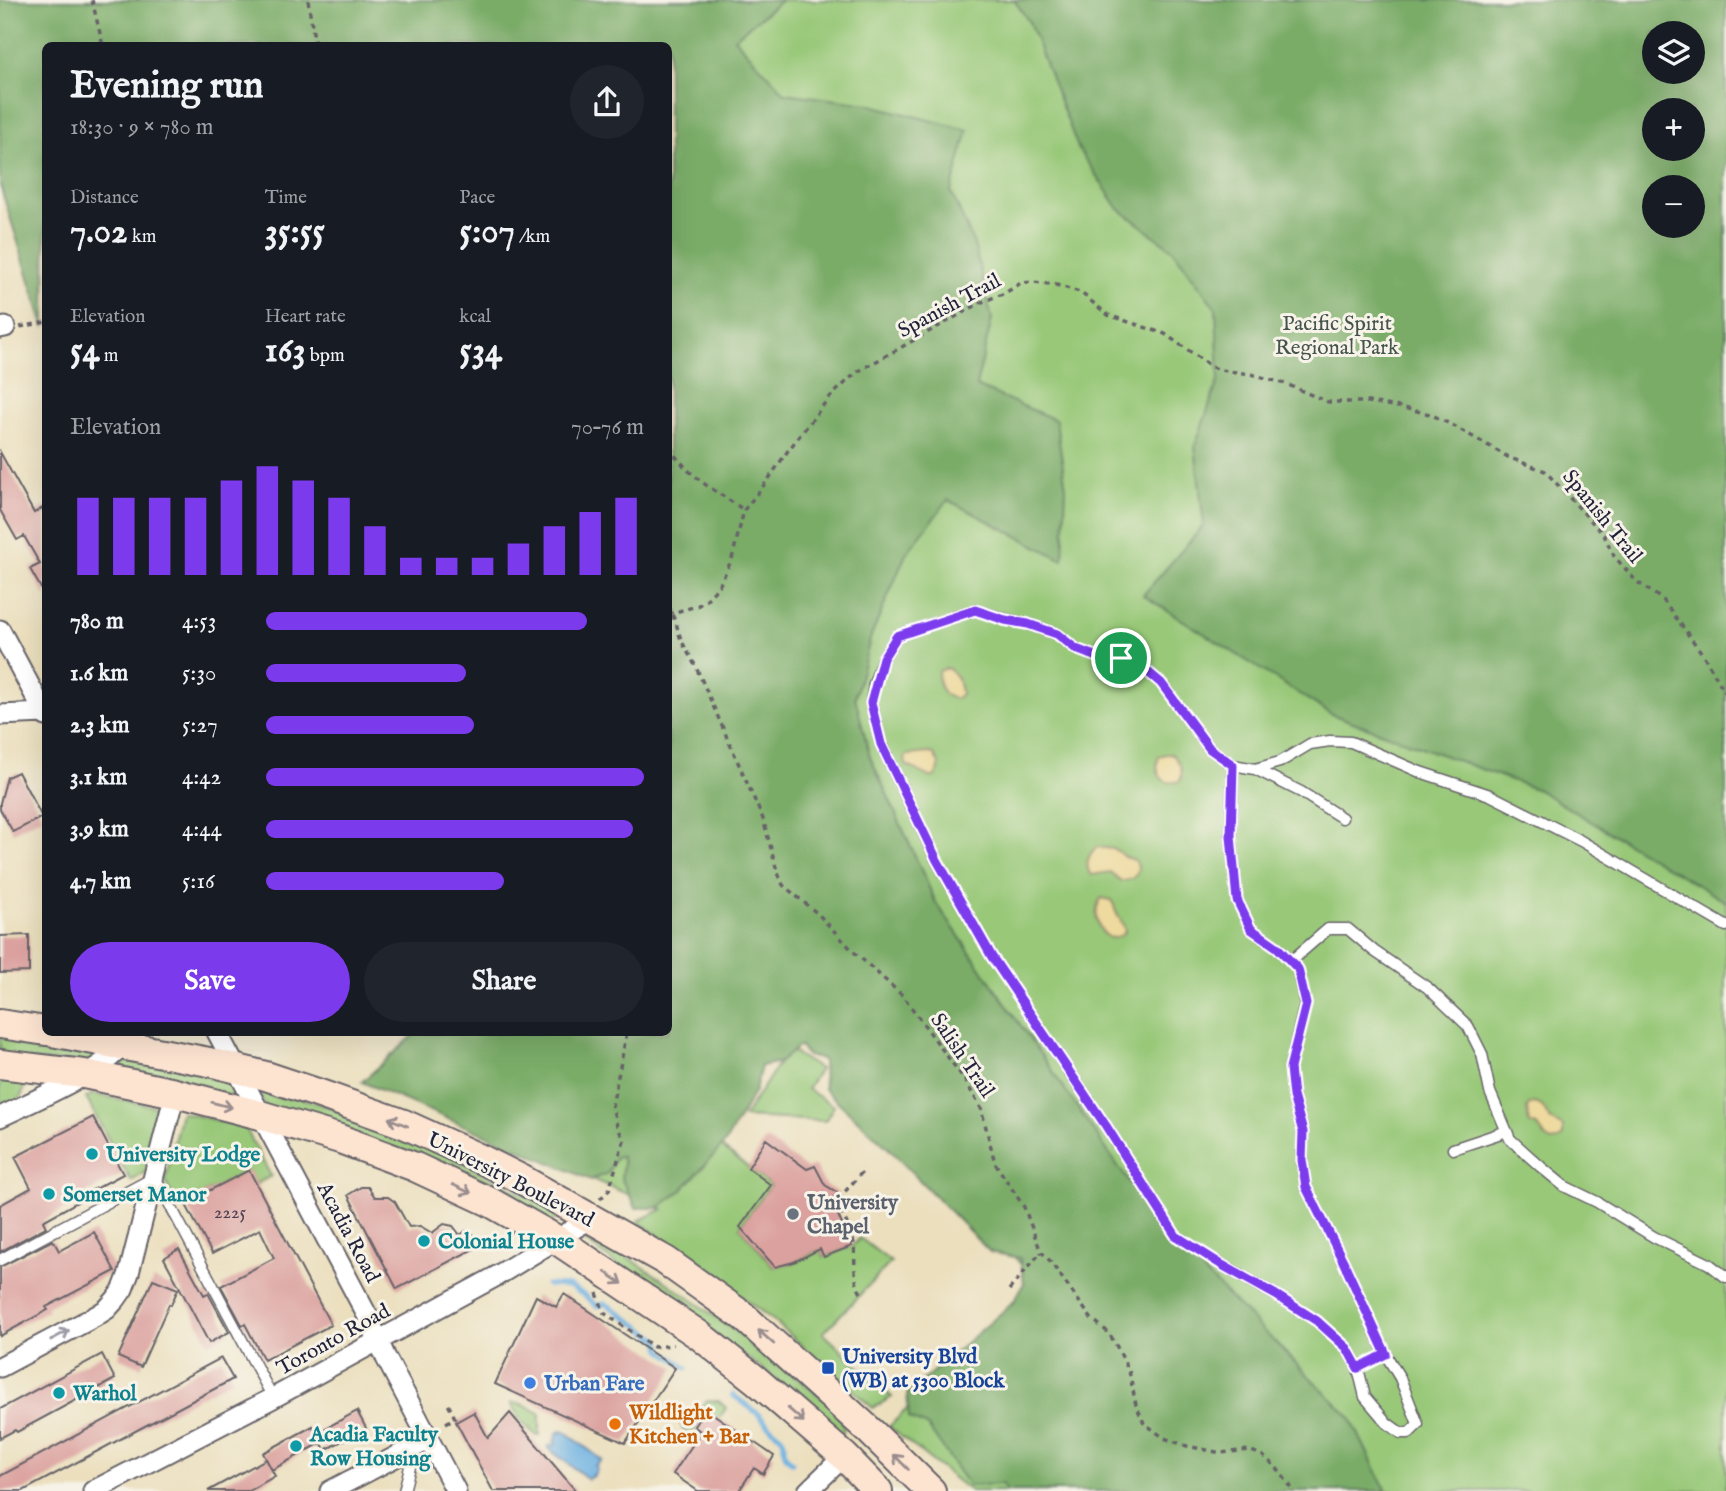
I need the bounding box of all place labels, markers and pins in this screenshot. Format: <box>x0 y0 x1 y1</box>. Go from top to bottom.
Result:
pin <box>1091 628 1151 688</box>
place label: University Lodge <box>105 1142 261 1169</box>
marker: University Lodge <box>84 1146 100 1162</box>
place label: Somerset Manor <box>63 1182 207 1209</box>
marker: Somerset Manor <box>41 1186 57 1202</box>
place label: University Chapel <box>806 1190 899 1241</box>
marker: University Chapel <box>785 1206 801 1222</box>
place label: Colonial House <box>438 1229 575 1256</box>
marker: Colonial House <box>416 1233 432 1249</box>
place label: University Blvd (WB) at 5300 Block <box>841 1344 1005 1395</box>
marker: University Blvd (WB) at 5300 Block <box>820 1360 836 1376</box>
place label: Urban Fare <box>543 1371 645 1398</box>
marker: Urban Fare <box>522 1375 538 1391</box>
place label: Warhol <box>72 1381 138 1408</box>
marker: Warhol <box>51 1385 67 1401</box>
place label: Wildlight Kitchen + Bar <box>628 1400 750 1451</box>
marker: Wildlight Kitchen + Bar <box>607 1416 623 1432</box>
place label: Acadia Faculty Row Housing <box>309 1422 439 1473</box>
marker: Acadia Faculty Row Housing <box>288 1438 304 1454</box>

